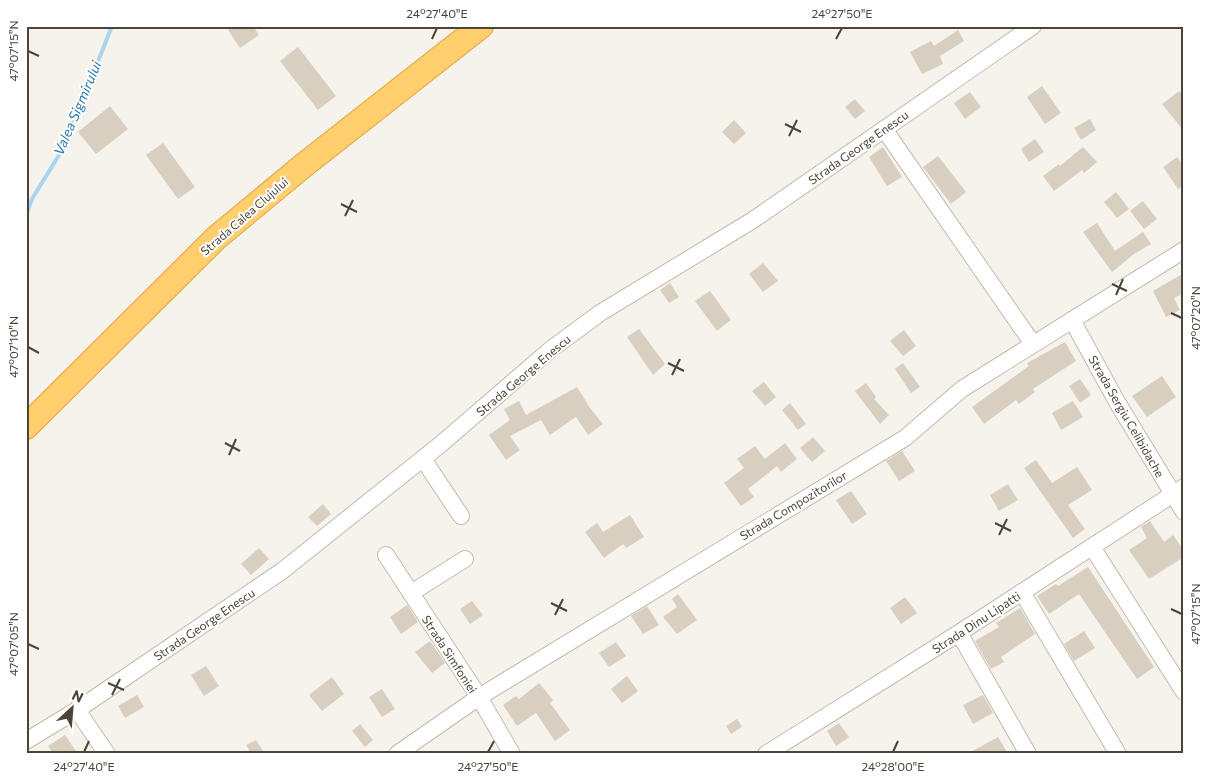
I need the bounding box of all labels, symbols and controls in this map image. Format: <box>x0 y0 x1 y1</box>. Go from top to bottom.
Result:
text: 24°27'40"E <box>406 6 468 20</box>
text: 24°27'50"E <box>812 6 872 20</box>
text: 47°07'15"N <box>6 20 20 82</box>
water label: Valea Sigmirului <box>49 58 105 158</box>
street label: Strada George Enescu <box>805 107 911 187</box>
street label: Strada Calea Clujului <box>197 174 291 258</box>
text: 47°07'20"N <box>1188 286 1202 350</box>
text: 47°07'10"N <box>6 316 20 378</box>
street label: Strada George Enescu <box>473 331 573 419</box>
street label: Strada Sergiu Celibidache <box>1086 353 1168 479</box>
street label: Strada Compozitorilor <box>737 467 849 543</box>
text: 47°07'15"N <box>1188 583 1202 645</box>
street label: Strada George Enescu <box>151 585 257 663</box>
street label: Strada Dinu Lipatti <box>929 588 1023 656</box>
text: 47°07'05"N <box>6 612 20 676</box>
street label: Strada Simfoniei <box>420 612 480 696</box>
north arrow <box>48 682 98 732</box>
text: N <box>69 686 86 706</box>
text: 24°27'40"E <box>53 759 115 773</box>
text: 24°27'50"E <box>458 759 518 773</box>
text: 24°28'00"E <box>862 759 924 773</box>

